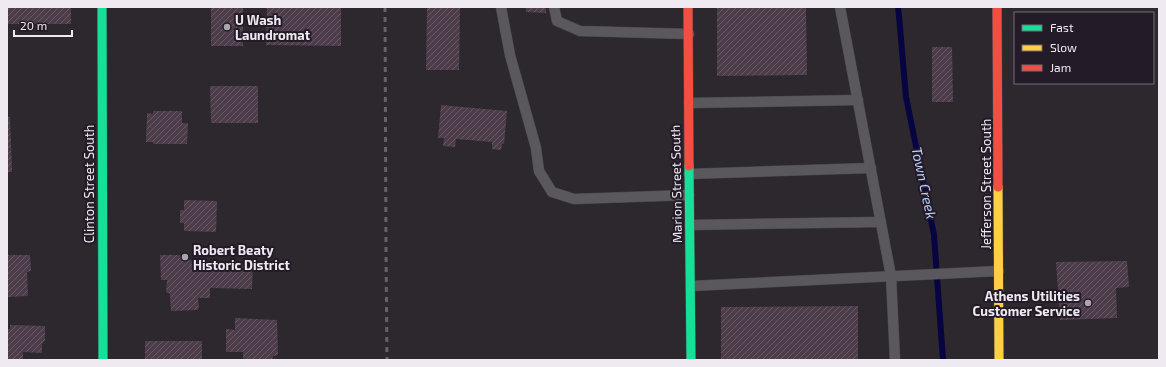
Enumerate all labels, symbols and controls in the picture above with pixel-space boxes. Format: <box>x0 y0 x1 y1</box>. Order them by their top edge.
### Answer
scale bar <box>14 12 72 38</box>
place label: U Wash Laundromat <box>235 12 311 43</box>
legend <box>1014 12 1154 84</box>
text: 20 m <box>20 18 47 32</box>
text: Fast <box>1050 20 1074 34</box>
marker: U Wash Laundromat <box>222 22 232 32</box>
text: Slow <box>1050 40 1077 54</box>
text: Jam <box>1050 60 1071 74</box>
street label: Jefferson Street South <box>978 119 994 249</box>
street label: Clinton Street South <box>81 125 97 243</box>
street label: Marion Street South <box>667 125 685 243</box>
water label: Town Creek <box>909 145 940 220</box>
place label: Robert Beaty Historic District <box>193 242 290 273</box>
marker: Robert Beaty Historic District <box>180 252 190 262</box>
place label: Athens Utilities Customer Service <box>973 288 1080 319</box>
marker: Athens Utilities Customer Service <box>1083 298 1093 308</box>

